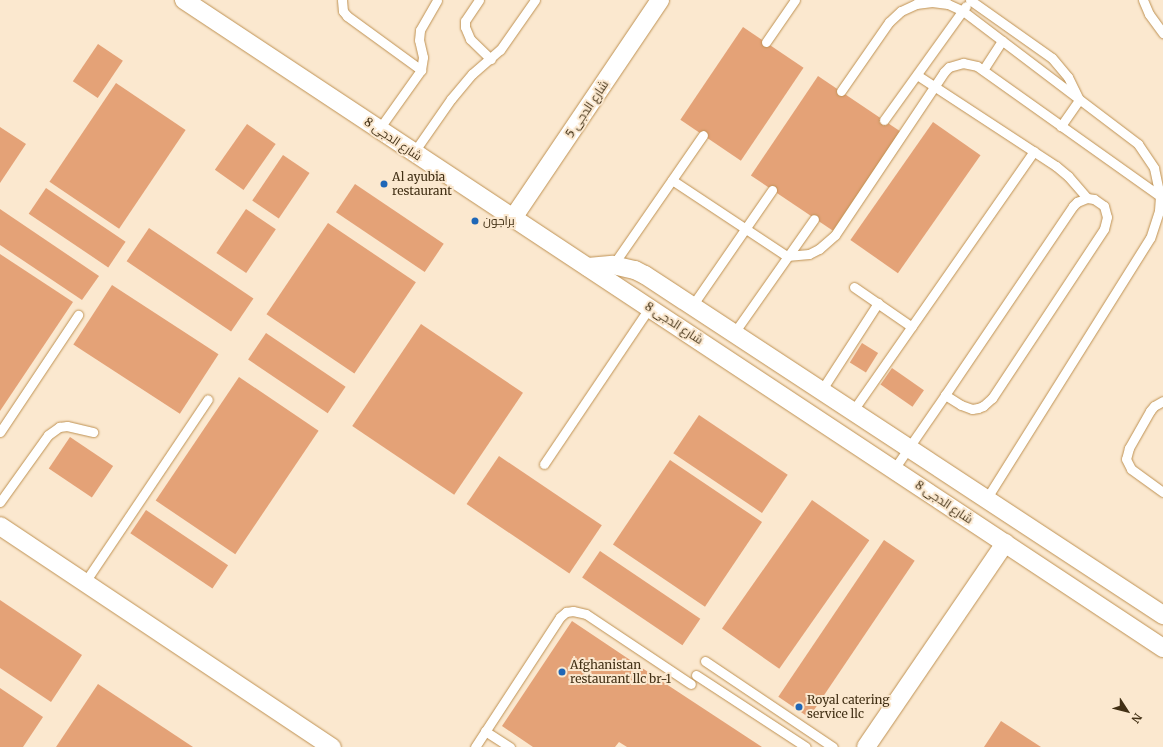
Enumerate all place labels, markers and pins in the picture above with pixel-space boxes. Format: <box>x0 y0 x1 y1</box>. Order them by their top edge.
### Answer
place label: Al ayubia restaurant <box>392 170 452 198</box>
marker: Al ayubia restaurant <box>379 179 389 189</box>
place label: براجون <box>483 214 515 228</box>
marker: براجون <box>470 216 480 226</box>
place label: Afghanistan restaurant llc br-1 <box>570 658 671 686</box>
marker: Afghanistan restaurant llc br-1 <box>557 667 567 677</box>
place label: Royal catering service llc <box>807 693 890 721</box>
marker: Royal catering service llc <box>794 702 804 712</box>

